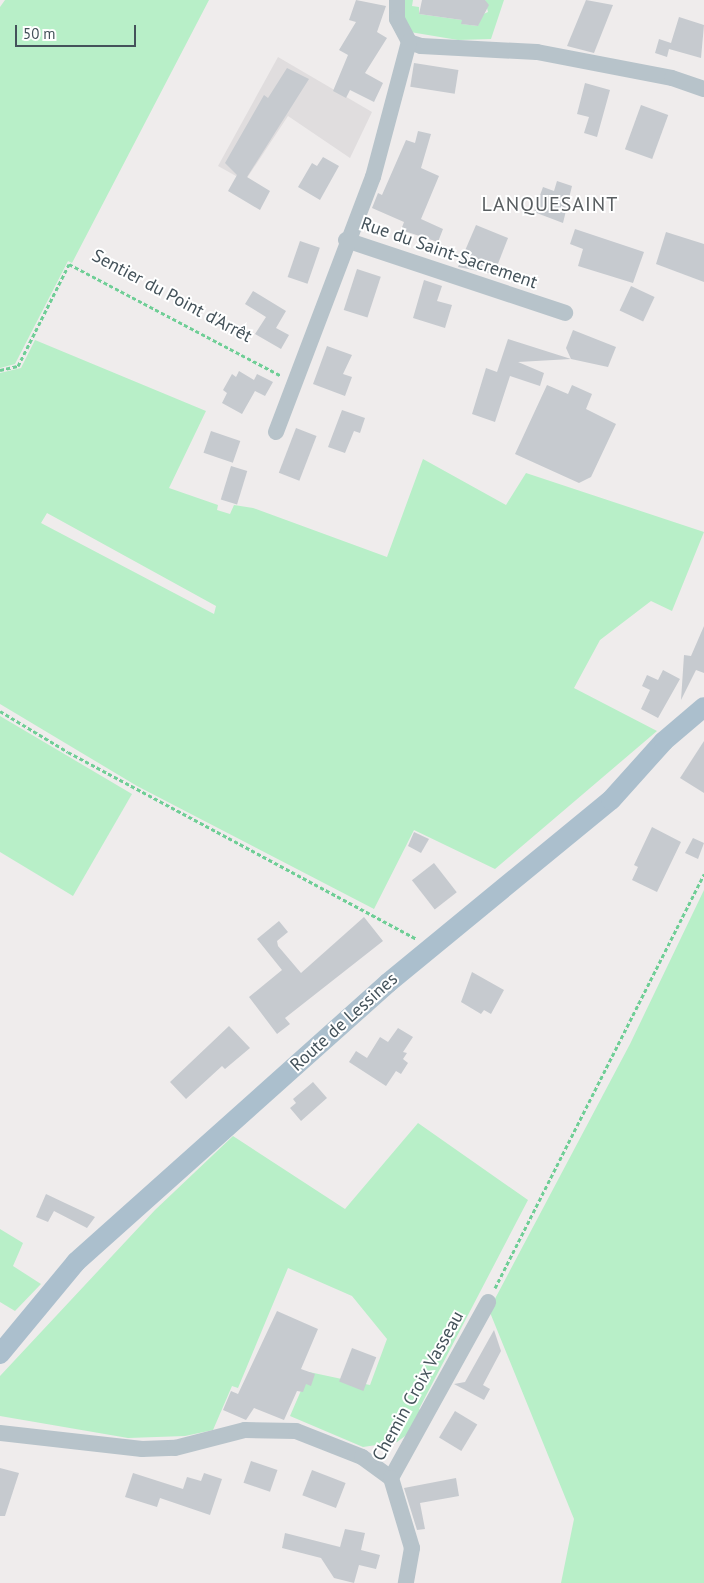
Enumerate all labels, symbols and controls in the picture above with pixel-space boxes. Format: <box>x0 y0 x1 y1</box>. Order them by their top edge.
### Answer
scale bar <box>18 15 139 47</box>
text: 50 m <box>23 24 56 43</box>
district label: LANQUESAINT <box>480 192 620 216</box>
street label: Rue du Saint-Sacrement <box>358 213 540 293</box>
street label: Sentier du Point d'Arrêt <box>88 245 256 347</box>
street label: Route de Lessines <box>286 968 402 1076</box>
street label: Chemin Croix Vasseau <box>368 1307 468 1465</box>

